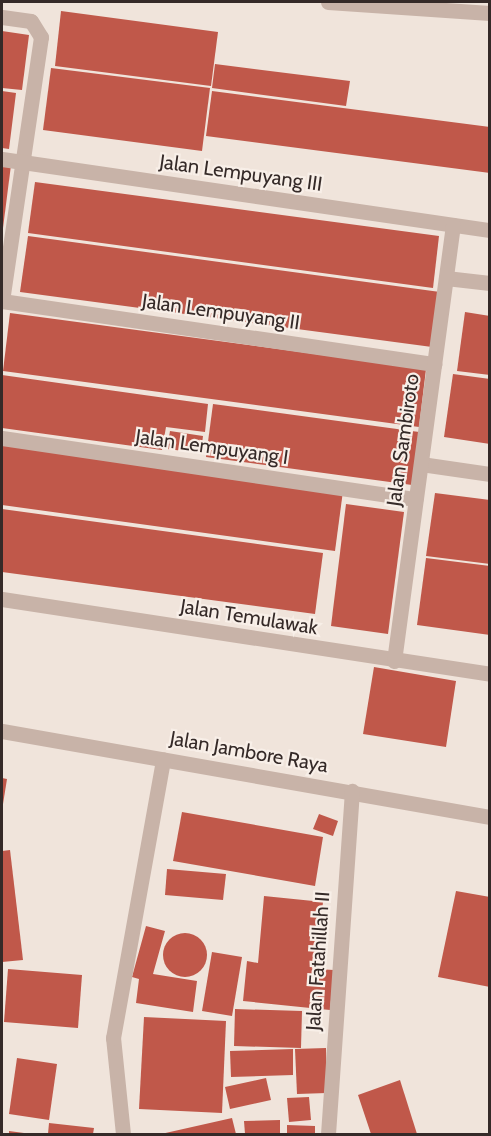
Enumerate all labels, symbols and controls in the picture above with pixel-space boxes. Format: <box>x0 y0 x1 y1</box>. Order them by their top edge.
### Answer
street label: Jalan Lempuyang III <box>158 150 324 196</box>
street label: Jalan Lempuyang II <box>141 289 301 335</box>
street label: Jalan Sambiroto <box>382 372 424 508</box>
street label: Jalan Lempuyang I <box>134 424 290 470</box>
street label: Jalan Temulawak <box>179 594 319 640</box>
street label: Jalan Jambore Raya <box>168 726 330 778</box>
street label: Jalan Fatahillah II <box>301 891 335 1031</box>

